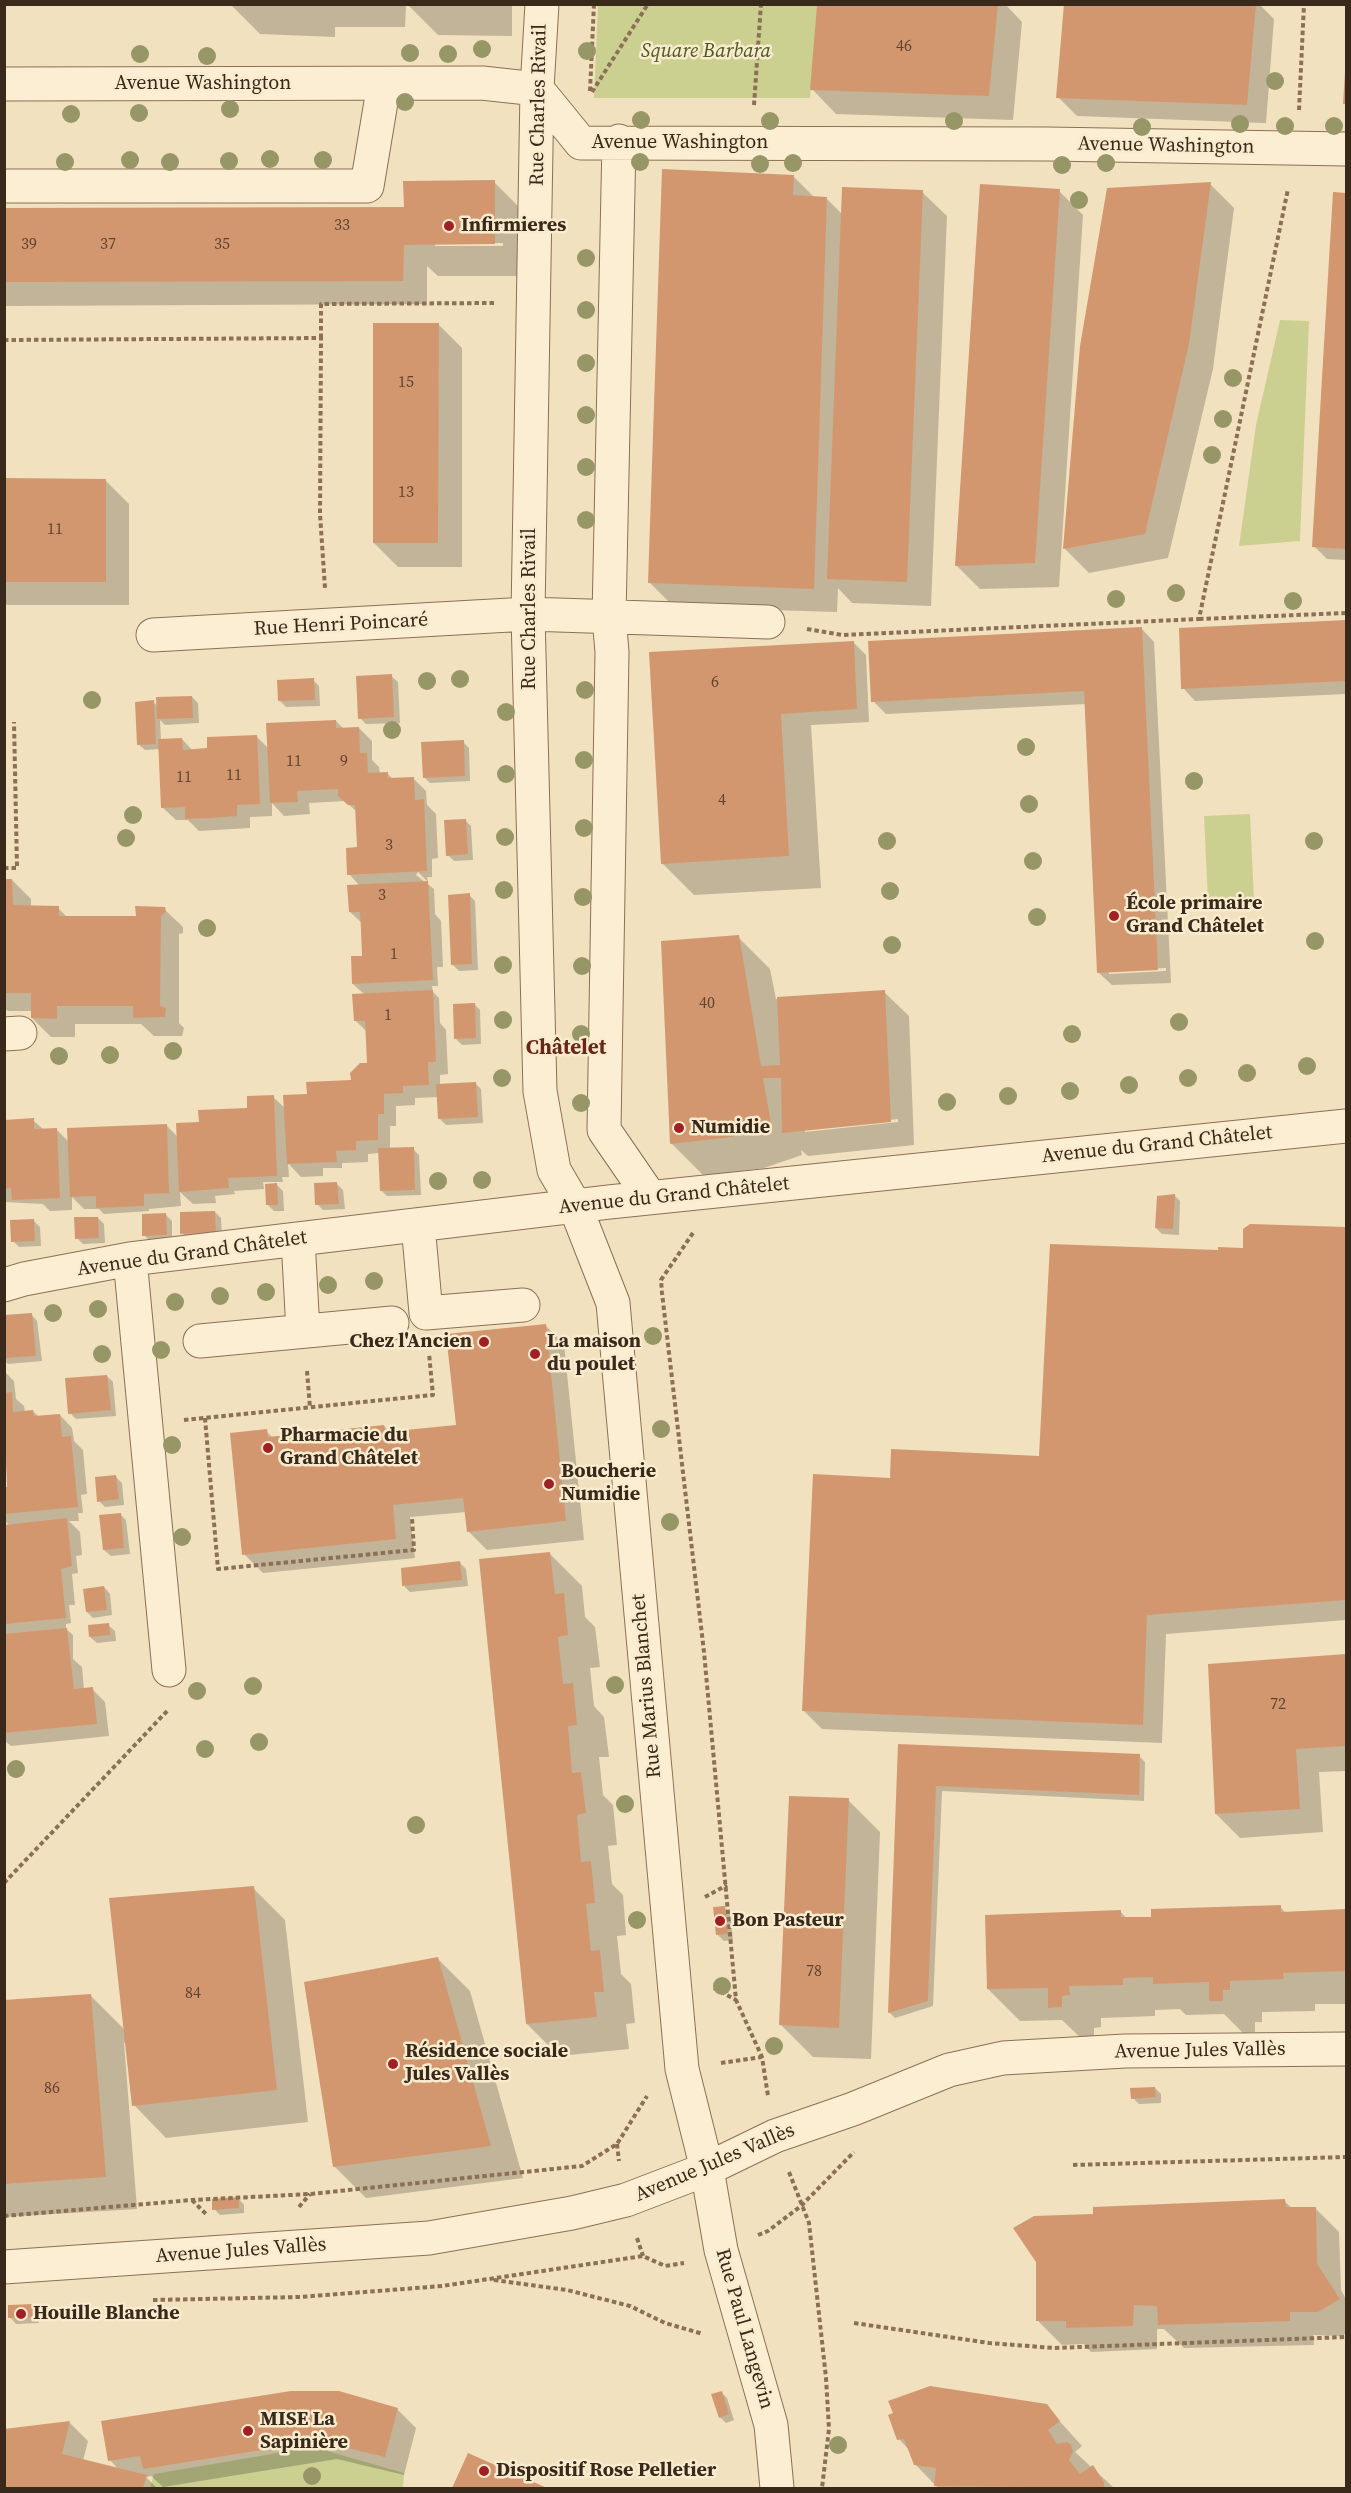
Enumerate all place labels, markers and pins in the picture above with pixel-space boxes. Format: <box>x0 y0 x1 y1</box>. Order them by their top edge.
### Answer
place label: Infirmieres <box>461 214 566 238</box>
marker: Infirmieres <box>442 219 456 233</box>
place label: École primaire Grand Châtelet <box>1126 892 1264 939</box>
marker: École primaire Grand Châtelet <box>1107 909 1121 923</box>
place label: Numidie <box>691 1116 770 1140</box>
marker: Numidie <box>672 1121 686 1135</box>
place label: Chez l'Ancien <box>350 1330 472 1354</box>
place label: La maison du poulet <box>547 1330 641 1377</box>
marker: Chez l'Ancien <box>477 1335 491 1349</box>
marker: La maison du poulet <box>528 1347 542 1361</box>
place label: Pharmacie du Grand Châtelet <box>280 1424 418 1471</box>
marker: Pharmacie du Grand Châtelet <box>261 1441 275 1455</box>
place label: Boucherie Numidie <box>561 1460 656 1507</box>
marker: Boucherie Numidie <box>542 1477 556 1491</box>
place label: Bon Pasteur <box>732 1909 844 1933</box>
marker: Bon Pasteur <box>713 1914 727 1928</box>
place label: Résidence sociale Jules Vallès <box>405 2040 568 2087</box>
marker: Résidence sociale Jules Vallès <box>386 2057 400 2071</box>
place label: Houille Blanche <box>33 2302 180 2326</box>
marker: Houille Blanche <box>14 2307 28 2321</box>
place label: MISE La Sapinière <box>260 2408 348 2455</box>
marker: MISE La Sapinière <box>241 2424 255 2438</box>
place label: Dispositif Rose Pelletier <box>496 2459 716 2483</box>
marker: Dispositif Rose Pelletier <box>477 2464 491 2478</box>

